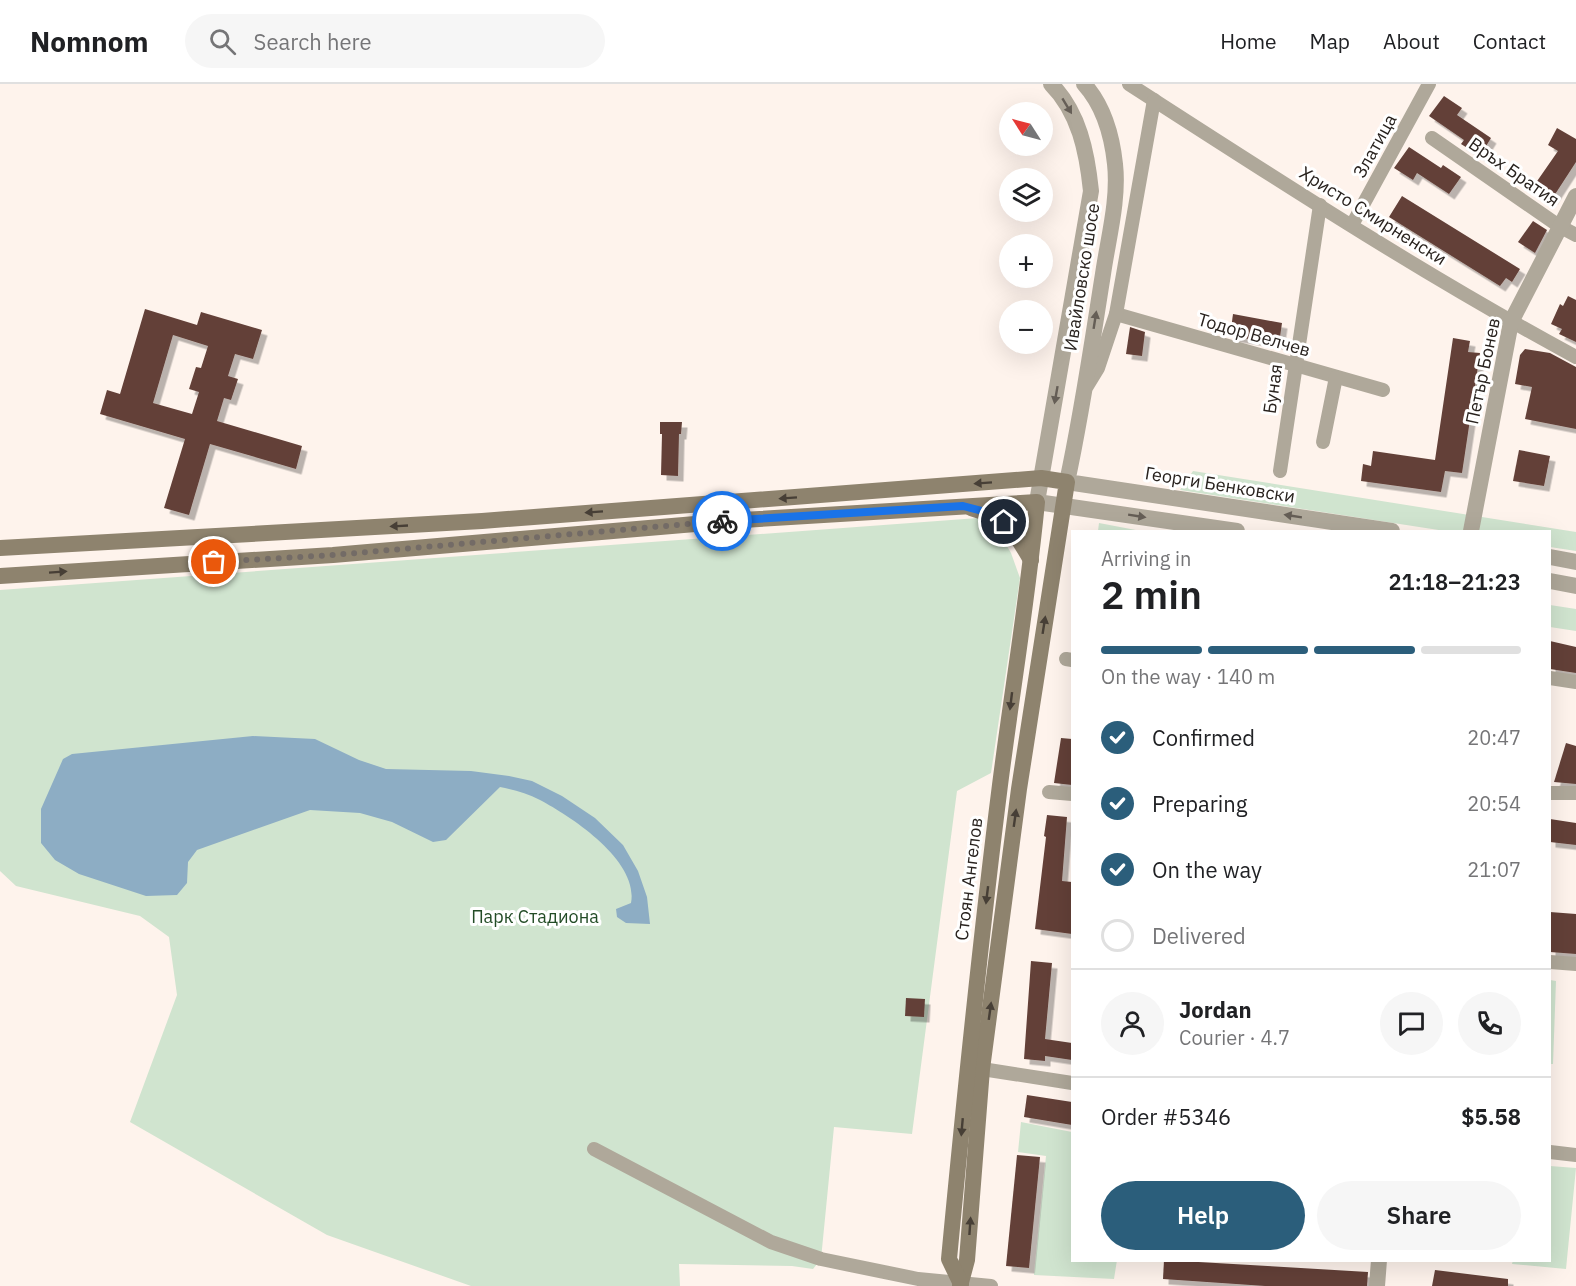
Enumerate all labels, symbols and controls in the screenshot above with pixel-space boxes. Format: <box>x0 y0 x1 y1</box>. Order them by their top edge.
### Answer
search box <box>185 14 605 68</box>
text: Nomnom <box>30 23 149 60</box>
icon: search <box>206 25 239 58</box>
text: Search here <box>254 27 372 56</box>
text: Home <box>1220 27 1277 55</box>
text: Map <box>1310 27 1350 55</box>
text: About <box>1383 27 1440 55</box>
text: Contact <box>1473 27 1546 55</box>
one-way arrow <box>1061 98 1072 114</box>
north arrow <box>999 102 1053 156</box>
map controls <box>999 102 1053 354</box>
street label: Златица <box>1348 109 1402 182</box>
street label: Връх Братия <box>1464 132 1564 211</box>
street label: Христо Смирненски <box>1295 161 1451 270</box>
button: layers <box>999 168 1053 222</box>
street label: Ивайловско шосе <box>1058 201 1105 353</box>
button: + <box>999 234 1053 288</box>
button: − <box>999 300 1053 354</box>
street label: Тодор Велчев <box>1195 307 1313 362</box>
one-way arrow <box>1091 310 1100 329</box>
street label: Петър Бонев <box>1460 316 1505 426</box>
street label: Буная <box>1258 363 1287 415</box>
one-way arrow <box>1051 385 1060 404</box>
street label: Георги Бенковски <box>1143 461 1297 508</box>
one-way arrow <box>973 478 992 487</box>
courier <box>692 491 752 551</box>
one-way arrow <box>779 493 798 502</box>
pin <box>978 496 1029 547</box>
icon: bike <box>706 505 739 538</box>
icon: home <box>987 505 1020 538</box>
one-way arrow <box>584 508 603 517</box>
one-way arrow <box>1127 512 1146 521</box>
one-way arrow <box>1283 512 1302 521</box>
one-way arrow <box>390 521 409 530</box>
pin <box>188 536 239 587</box>
icon: bag <box>197 545 230 578</box>
text: Arriving in <box>1101 545 1191 572</box>
text: 21:18–21:23 <box>1388 567 1521 596</box>
one-way arrow <box>49 568 68 577</box>
text: 2 min <box>1101 569 1202 620</box>
one-way arrow <box>1040 615 1049 634</box>
text: On the way · 140 m <box>1101 663 1275 690</box>
one-way arrow <box>1006 692 1016 711</box>
icon: check <box>1101 721 1134 754</box>
text: Confirmed <box>1152 723 1255 752</box>
text: 20:47 <box>1467 724 1521 751</box>
icon: check <box>1101 787 1134 820</box>
text: Preparing <box>1152 789 1247 818</box>
text: 20:54 <box>1467 790 1521 817</box>
one-way arrow <box>1011 808 1020 827</box>
street label: Стоян Ангелов <box>950 816 987 942</box>
icon: check <box>1101 853 1134 886</box>
text: On the way <box>1152 855 1262 884</box>
text: 21:07 <box>1467 856 1521 883</box>
one-way arrow <box>982 885 992 904</box>
park label: Парк Стадиона <box>471 905 599 928</box>
text: Delivered <box>1152 921 1246 950</box>
button: person <box>1101 992 1164 1055</box>
button: chat <box>1380 992 1443 1055</box>
button: phone <box>1458 992 1521 1055</box>
text: Jordan <box>1179 995 1252 1024</box>
one-way arrow <box>985 1001 994 1020</box>
text: Courier · 4.7 <box>1179 1024 1290 1051</box>
text: Order #5346 <box>1101 1102 1231 1131</box>
text: $5.58 <box>1461 1102 1521 1131</box>
one-way arrow <box>957 1117 967 1136</box>
button: Help <box>1101 1181 1305 1250</box>
button: Share <box>1317 1181 1521 1250</box>
one-way arrow <box>965 1217 975 1236</box>

